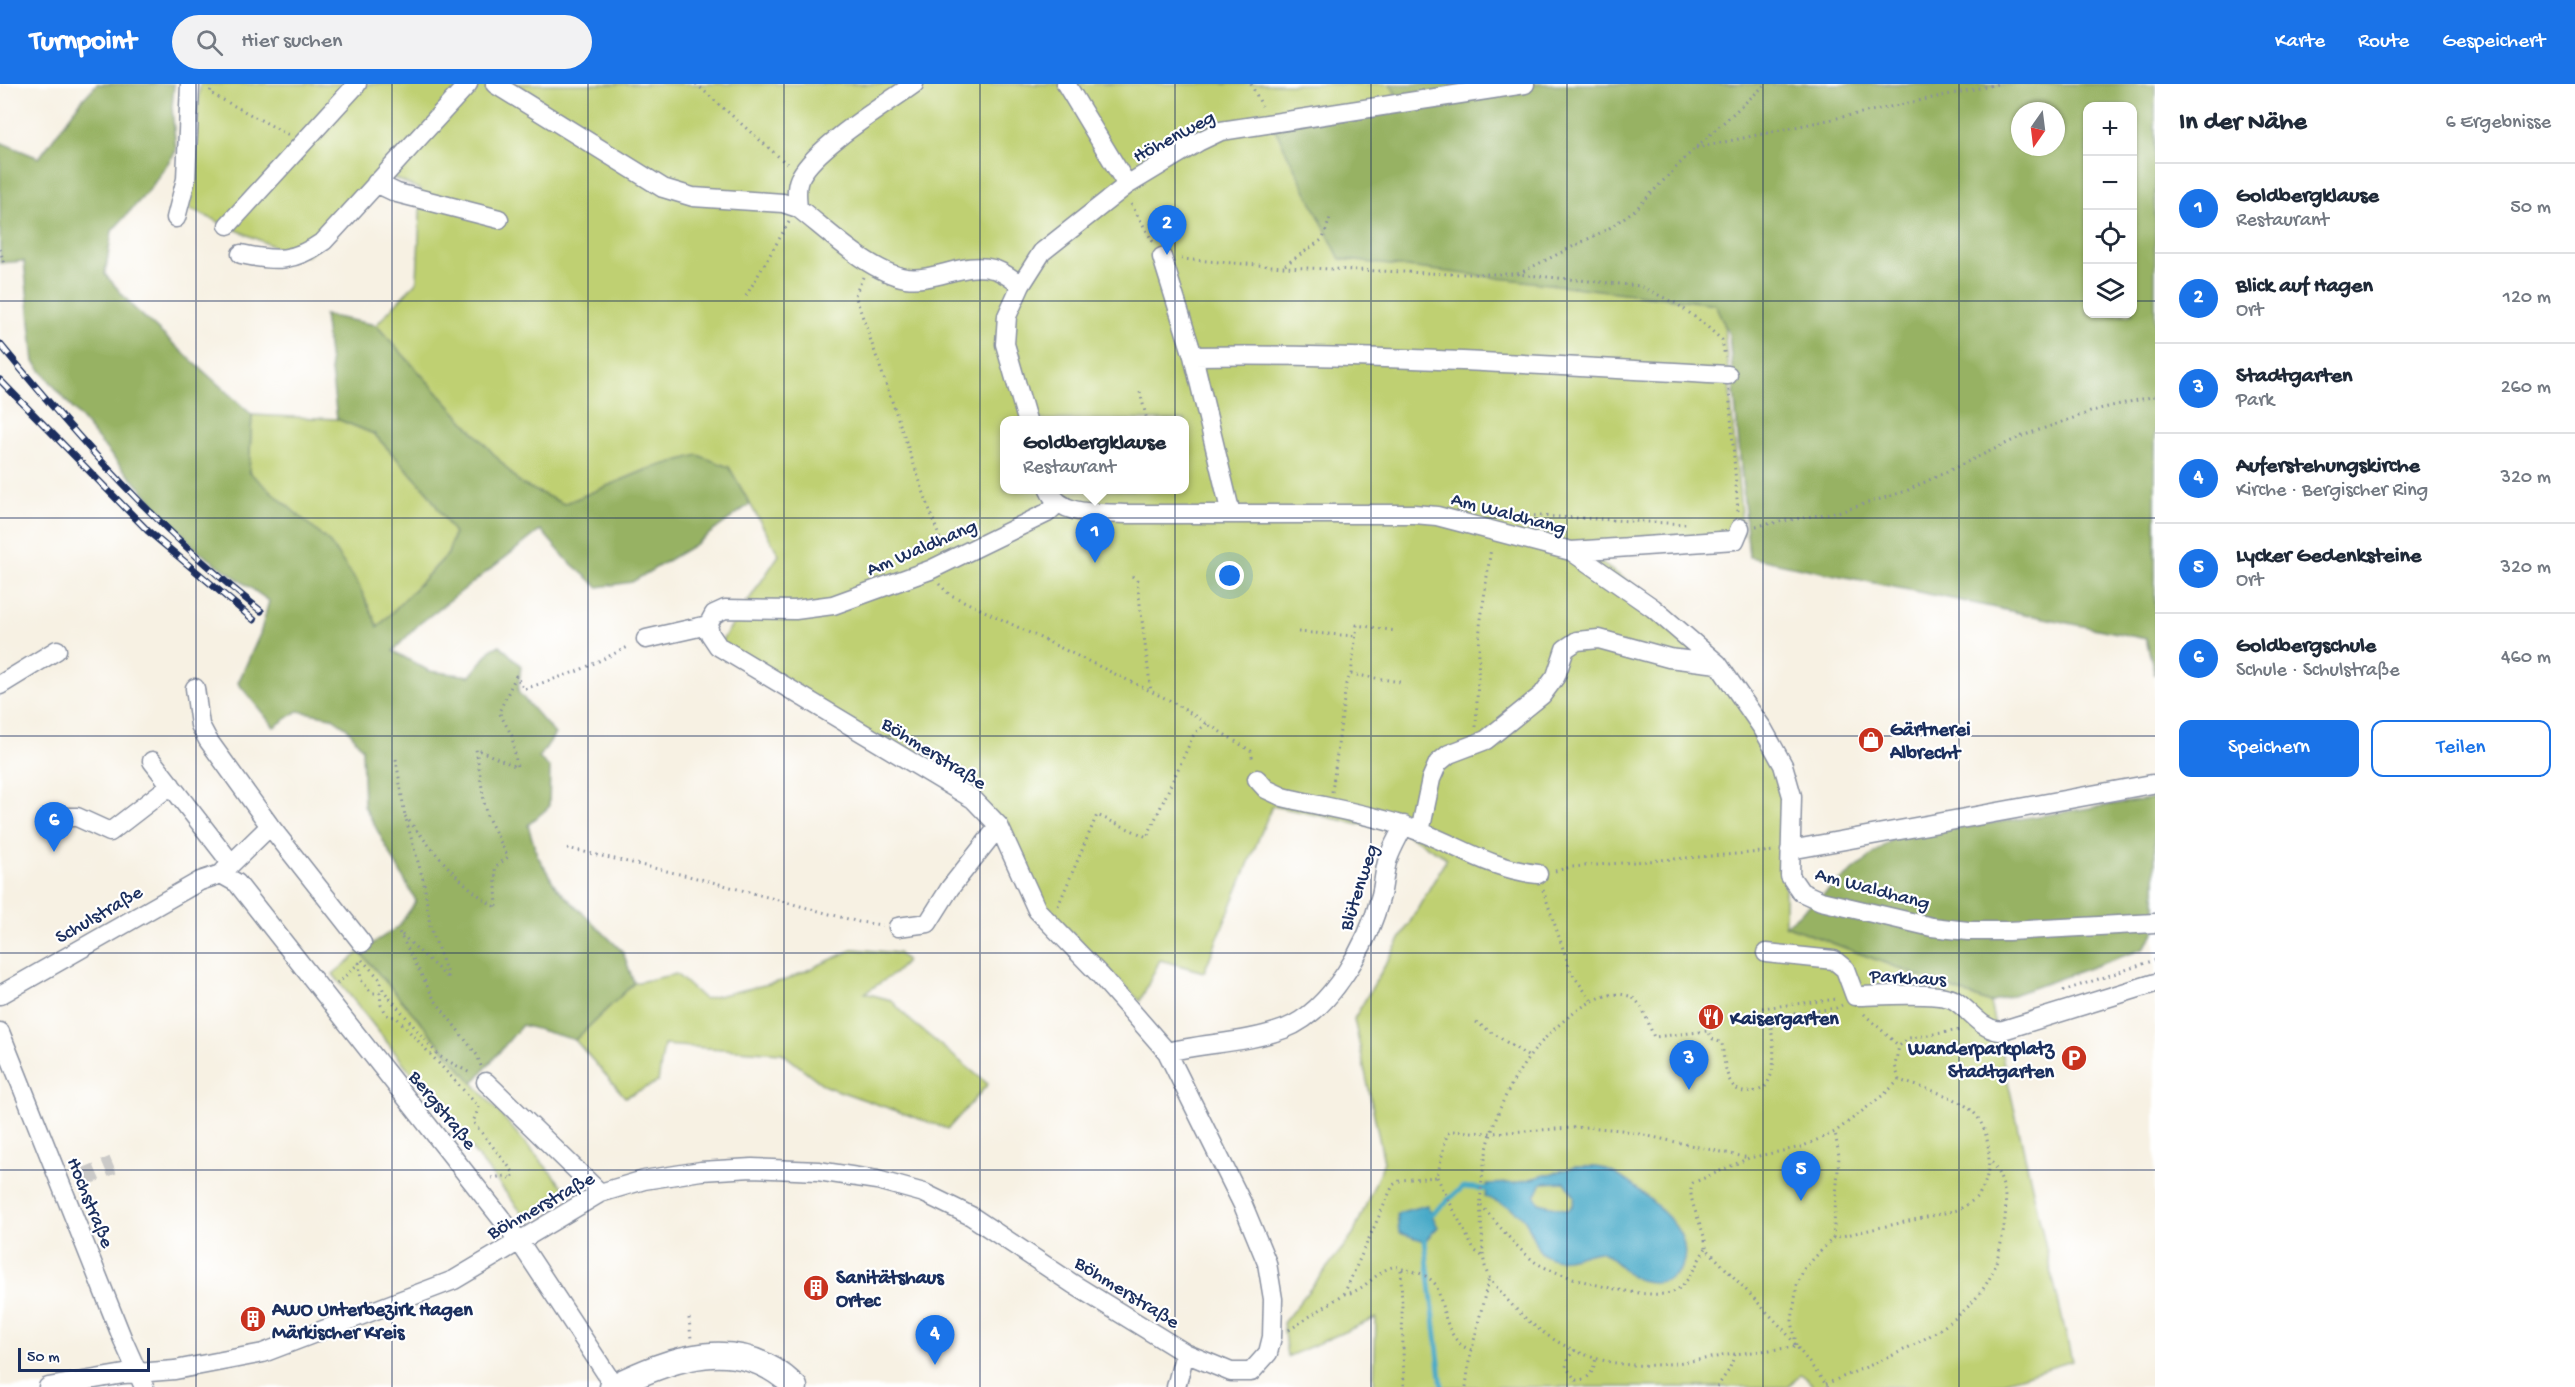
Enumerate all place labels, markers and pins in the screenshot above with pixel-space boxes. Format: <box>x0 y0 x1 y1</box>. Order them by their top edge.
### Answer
pin: 2 <box>1148 206 1186 255</box>
pin: 1 <box>1076 514 1114 563</box>
place label: Gärtnerei Albrecht <box>1889 720 1971 766</box>
shop icon: Gärtnerei Albrecht <box>1856 725 1886 755</box>
pin: 6 <box>34 802 74 852</box>
restaurant icon: Kaisergarten <box>1696 1002 1726 1032</box>
place label: Kaisergarten <box>1729 1009 1839 1032</box>
place label: Wanderparkplatz Stadtgarten <box>1907 1039 2055 1085</box>
pin: 3 <box>1670 1040 1708 1090</box>
parking icon: Wanderparkplatz Stadtgarten <box>2059 1043 2089 1073</box>
pin: 5 <box>1782 1152 1820 1201</box>
place label: Sanitätshaus Ortec <box>836 1268 945 1314</box>
building icon: Sanitätshaus Ortec <box>801 1273 831 1303</box>
place label: AWO Unterbezirk Hagen Märkischer Kreis <box>271 1300 473 1346</box>
building icon: AWO Unterbezirk Hagen Märkischer Kreis <box>238 1304 268 1334</box>
pin: 4 <box>916 1316 954 1365</box>

